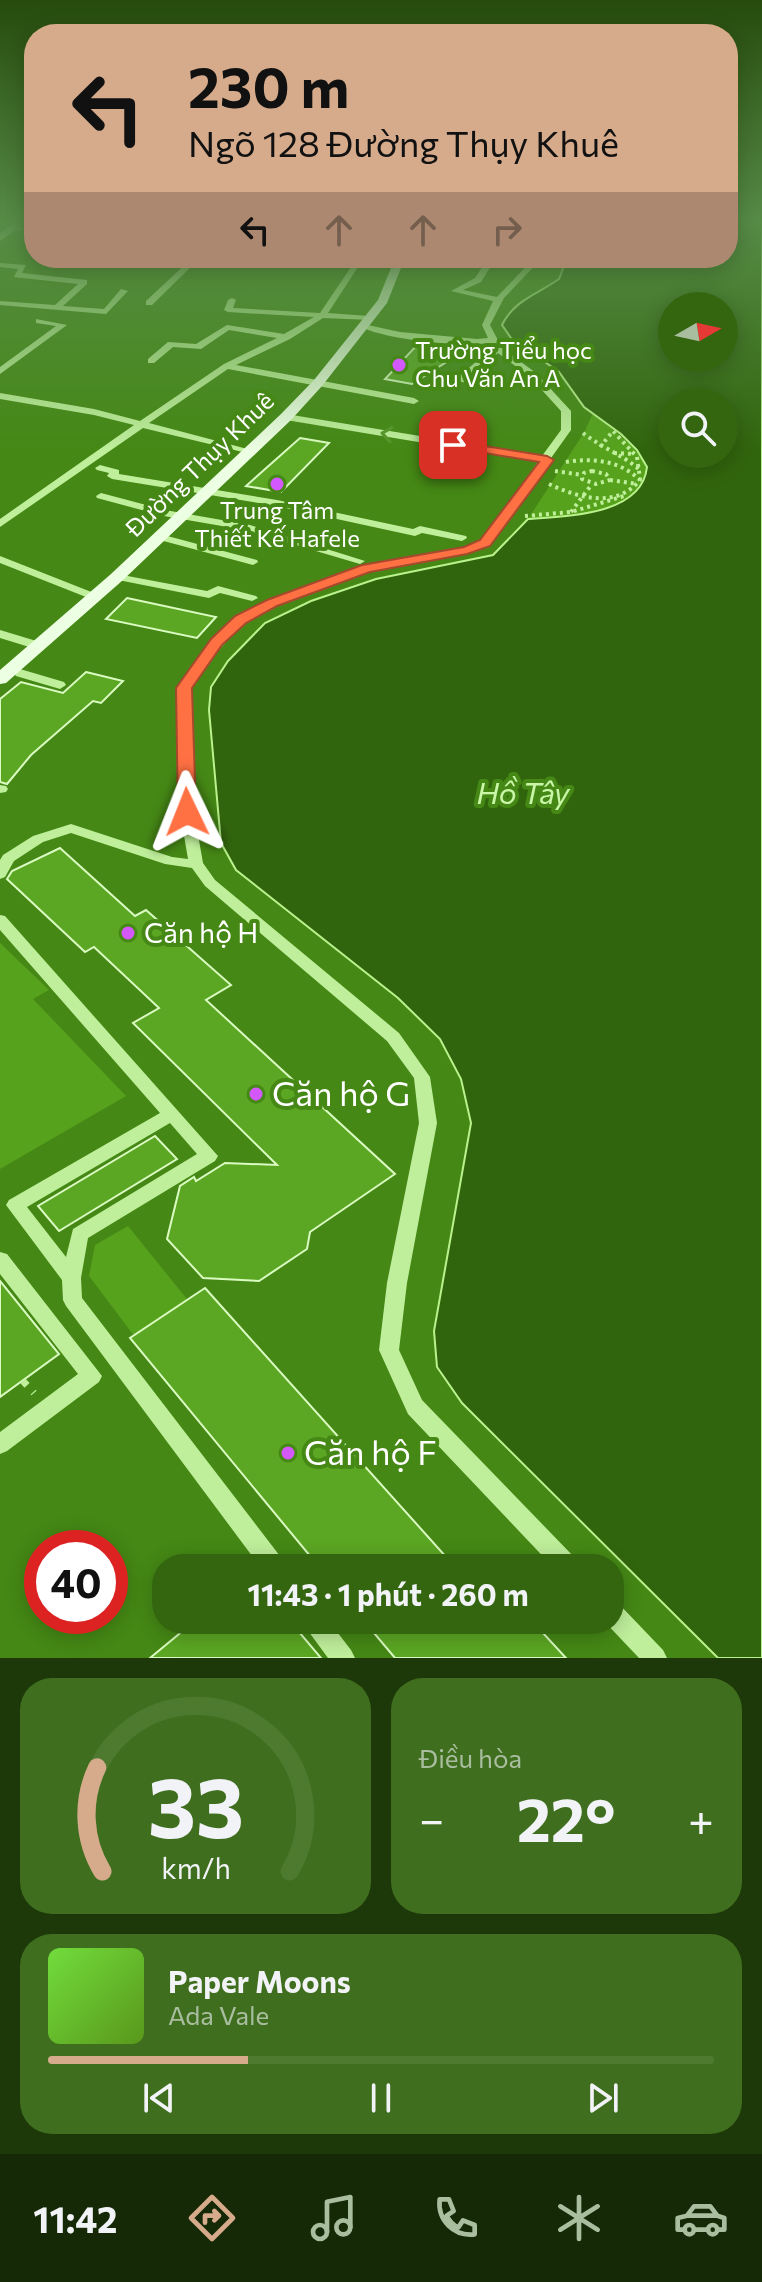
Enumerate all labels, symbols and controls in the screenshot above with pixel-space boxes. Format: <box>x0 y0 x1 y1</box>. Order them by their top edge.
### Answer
text: 230 m <box>188 51 349 120</box>
icon: left <box>56 56 160 160</box>
text: Ngõ 128 Đường Thụy Khuê <box>188 120 619 164</box>
icon: left <box>233 208 277 252</box>
icon: ahead <box>317 208 361 252</box>
icon: ahead <box>401 208 445 252</box>
icon: right <box>485 208 529 252</box>
north arrow <box>658 292 738 372</box>
map controls <box>658 292 738 468</box>
place label: Trường Tiểu học Chu Văn An A <box>415 335 592 392</box>
marker: Trường Tiểu học Chu Văn An A <box>390 356 408 374</box>
street label: Đường Thụy Khuê <box>118 386 279 543</box>
button: search <box>658 388 738 468</box>
pin <box>419 411 487 479</box>
icon: arrive <box>431 423 475 467</box>
one-way arrow <box>381 426 394 443</box>
marker: Trung Tâm Thiết Kế Hafele <box>268 475 286 493</box>
place label: Trung Tâm Thiết Kế Hafele <box>194 495 360 552</box>
position arrow <box>145 770 229 854</box>
water label: Hồ Tây <box>476 773 571 810</box>
place label: Căn hộ H <box>144 915 258 949</box>
marker: Căn hộ H <box>119 924 137 942</box>
place label: Căn hộ G <box>272 1071 410 1113</box>
marker: Căn hộ G <box>247 1085 265 1103</box>
place label: Căn hộ F <box>304 1430 437 1472</box>
marker: Căn hộ F <box>279 1444 297 1462</box>
speed limit sign: 40 <box>24 1530 128 1634</box>
text: 11:43 · 1 phút · 260 m <box>247 1575 529 1612</box>
text: Điều hòa <box>419 1742 522 1773</box>
text: 33 <box>147 1753 244 1855</box>
text: 22° <box>517 1781 615 1854</box>
text: − <box>419 1791 444 1845</box>
text: + <box>688 1791 714 1845</box>
text: km/h <box>161 1850 230 1885</box>
text: Paper Moons <box>168 1962 351 1999</box>
text: Ada Vale <box>168 1999 269 2030</box>
icon: previous <box>137 2076 181 2120</box>
icon: pause <box>359 2076 403 2120</box>
icon: next <box>581 2076 625 2120</box>
icon: directions <box>184 2190 240 2246</box>
icon: music <box>306 2190 362 2246</box>
icon: phone <box>428 2190 484 2246</box>
icon: climate <box>551 2190 607 2246</box>
icon: car <box>673 2190 729 2246</box>
text: 11:42 <box>33 2196 118 2240</box>

